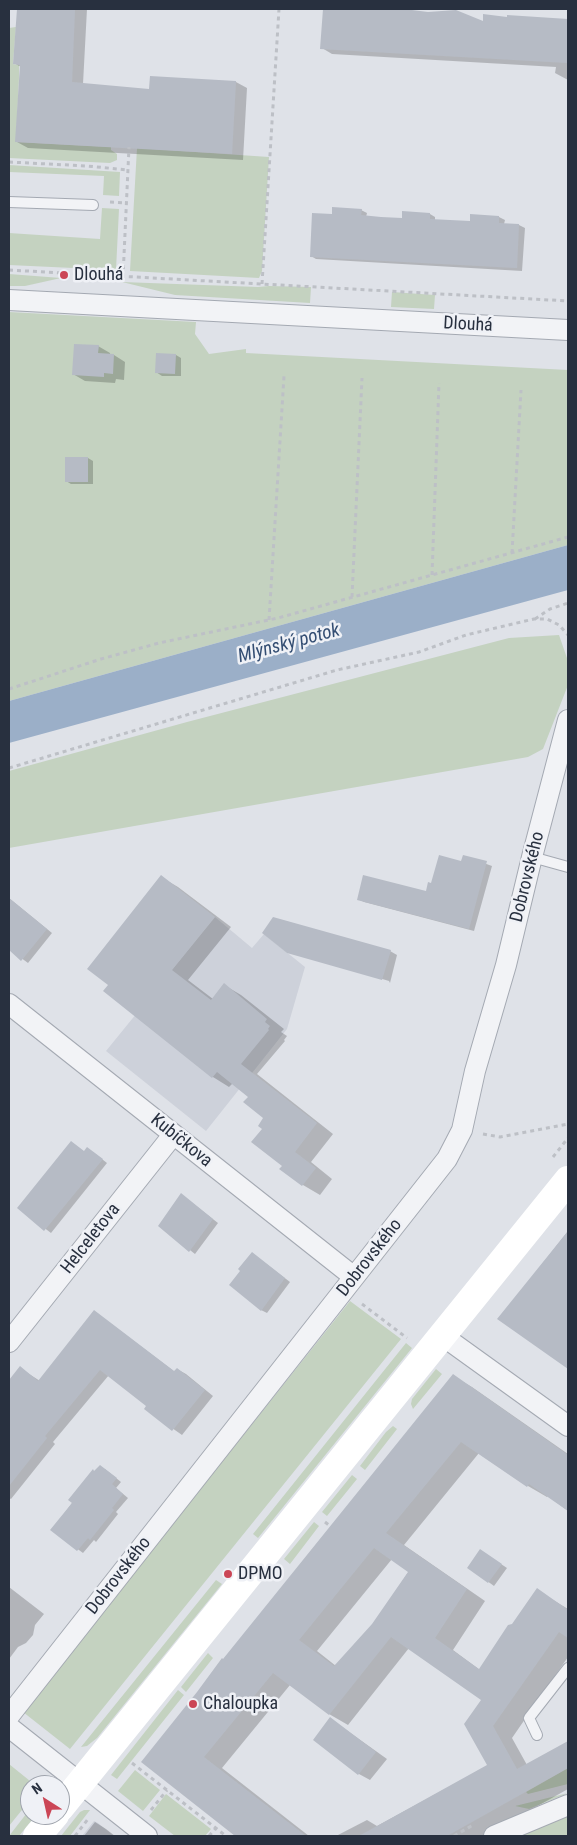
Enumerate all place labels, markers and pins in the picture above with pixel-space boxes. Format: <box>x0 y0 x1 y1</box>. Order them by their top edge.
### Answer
place label: Dlouhá <box>74 264 123 286</box>
marker: Dlouhá <box>58 269 70 281</box>
place label: DPMO <box>238 1563 283 1585</box>
marker: DPMO <box>222 1568 234 1580</box>
place label: Chaloupka <box>203 1693 278 1715</box>
marker: Chaloupka <box>187 1698 199 1710</box>

